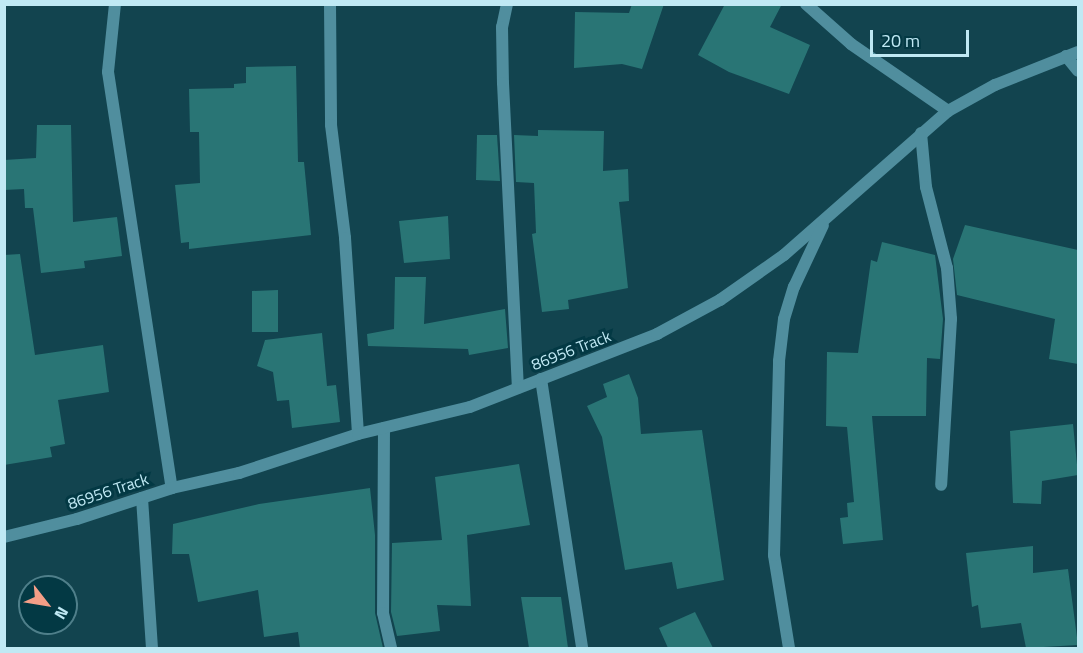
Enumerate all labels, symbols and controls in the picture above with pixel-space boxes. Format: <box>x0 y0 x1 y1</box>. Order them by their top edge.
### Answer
scale bar <box>873 18 972 56</box>
text: 20 m <box>881 27 920 54</box>
street label: 86956 Track <box>529 326 613 374</box>
street label: 86956 Track <box>65 469 151 513</box>
north arrow <box>18 575 78 635</box>
text: N <box>49 602 75 624</box>

